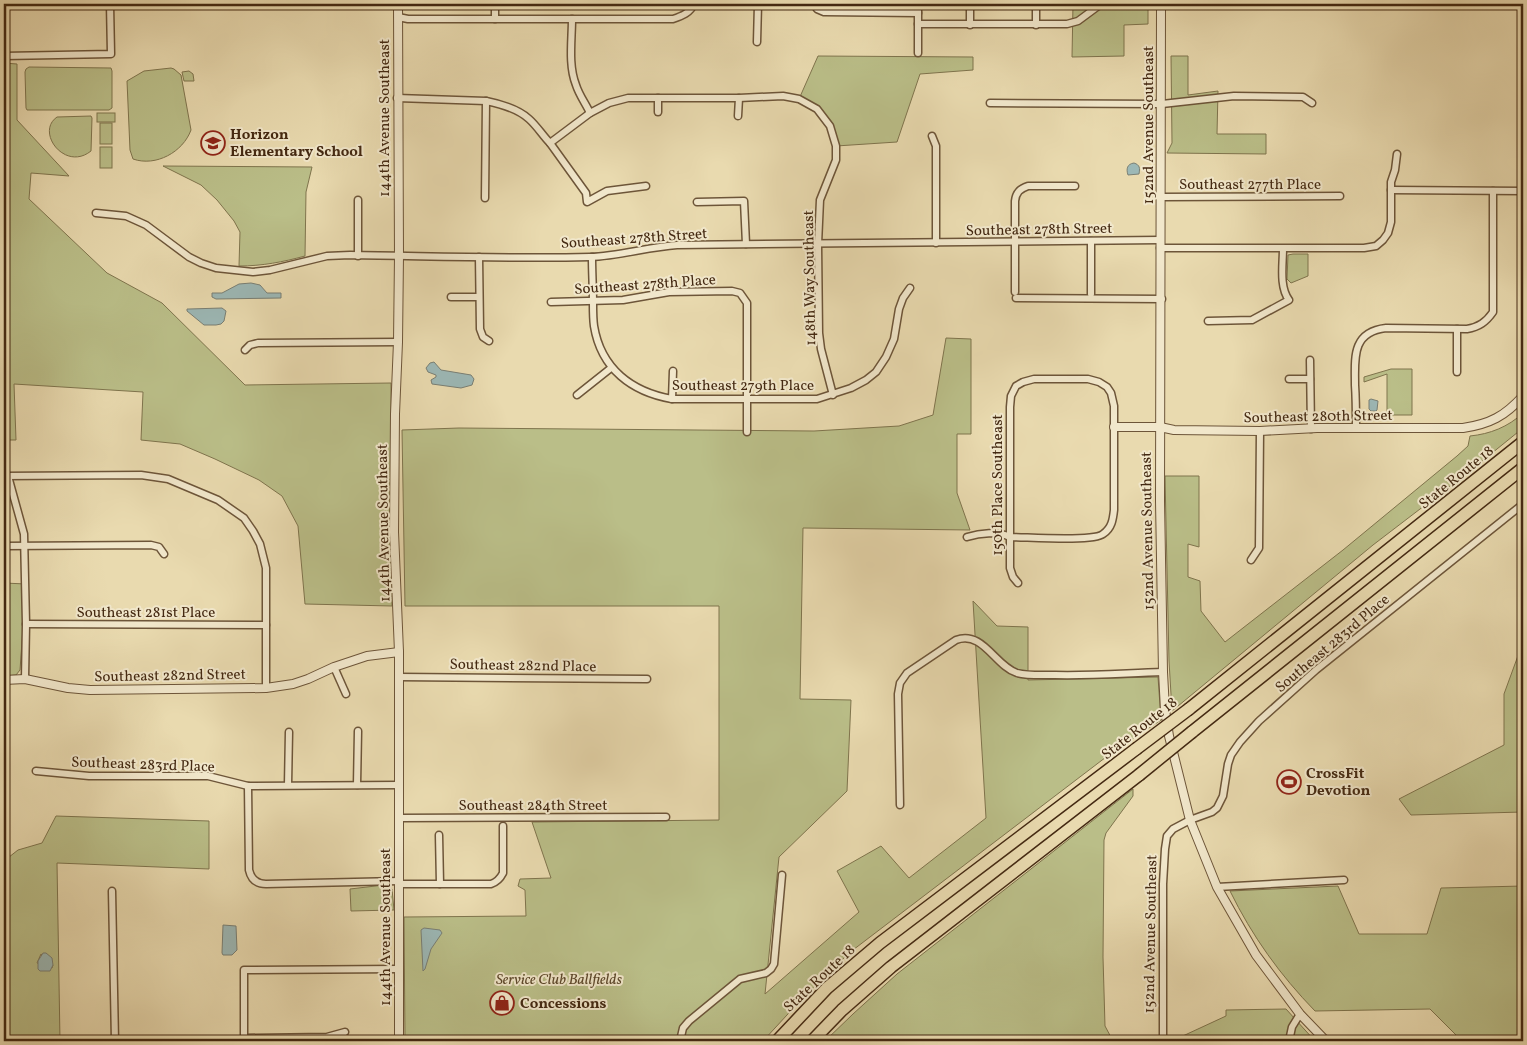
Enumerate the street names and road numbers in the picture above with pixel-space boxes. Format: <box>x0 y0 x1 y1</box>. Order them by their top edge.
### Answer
street label: 144th Avenue Southeast <box>375 39 396 197</box>
street label: 152nd Avenue Southeast <box>1139 46 1160 204</box>
street label: Southeast 277th Place <box>1179 175 1321 196</box>
street label: 148th Way Southeast <box>799 210 822 346</box>
street label: Southeast 278th Street <box>965 219 1113 242</box>
street label: Southeast 278th Street <box>560 224 708 255</box>
street label: Southeast 278th Place <box>574 270 717 301</box>
street label: Southeast 279th Place <box>672 376 814 397</box>
street label: Southeast 280th Street <box>1243 406 1393 429</box>
street label: 150th Place Southeast <box>988 414 1009 556</box>
street label: State Route 18 <box>1415 441 1499 515</box>
street label: 144th Avenue Southeast <box>373 444 396 602</box>
street label: 152nd Avenue Southeast <box>1137 451 1160 611</box>
street label: Southeast 283rd Place <box>1271 590 1395 698</box>
street label: Southeast 281st Place <box>77 603 215 624</box>
street label: Southeast 282nd Place <box>449 655 597 678</box>
street label: Southeast 282nd Street <box>94 665 246 688</box>
street label: State Route 18 <box>1098 693 1182 765</box>
street label: Southeast 283rd Place <box>71 752 215 779</box>
street label: Southeast 284th Street <box>459 796 607 817</box>
street label: 144th Avenue Southeast <box>376 848 397 1006</box>
street label: 152nd Avenue Southeast <box>1140 854 1163 1014</box>
street label: State Route 18 <box>780 940 860 1018</box>

